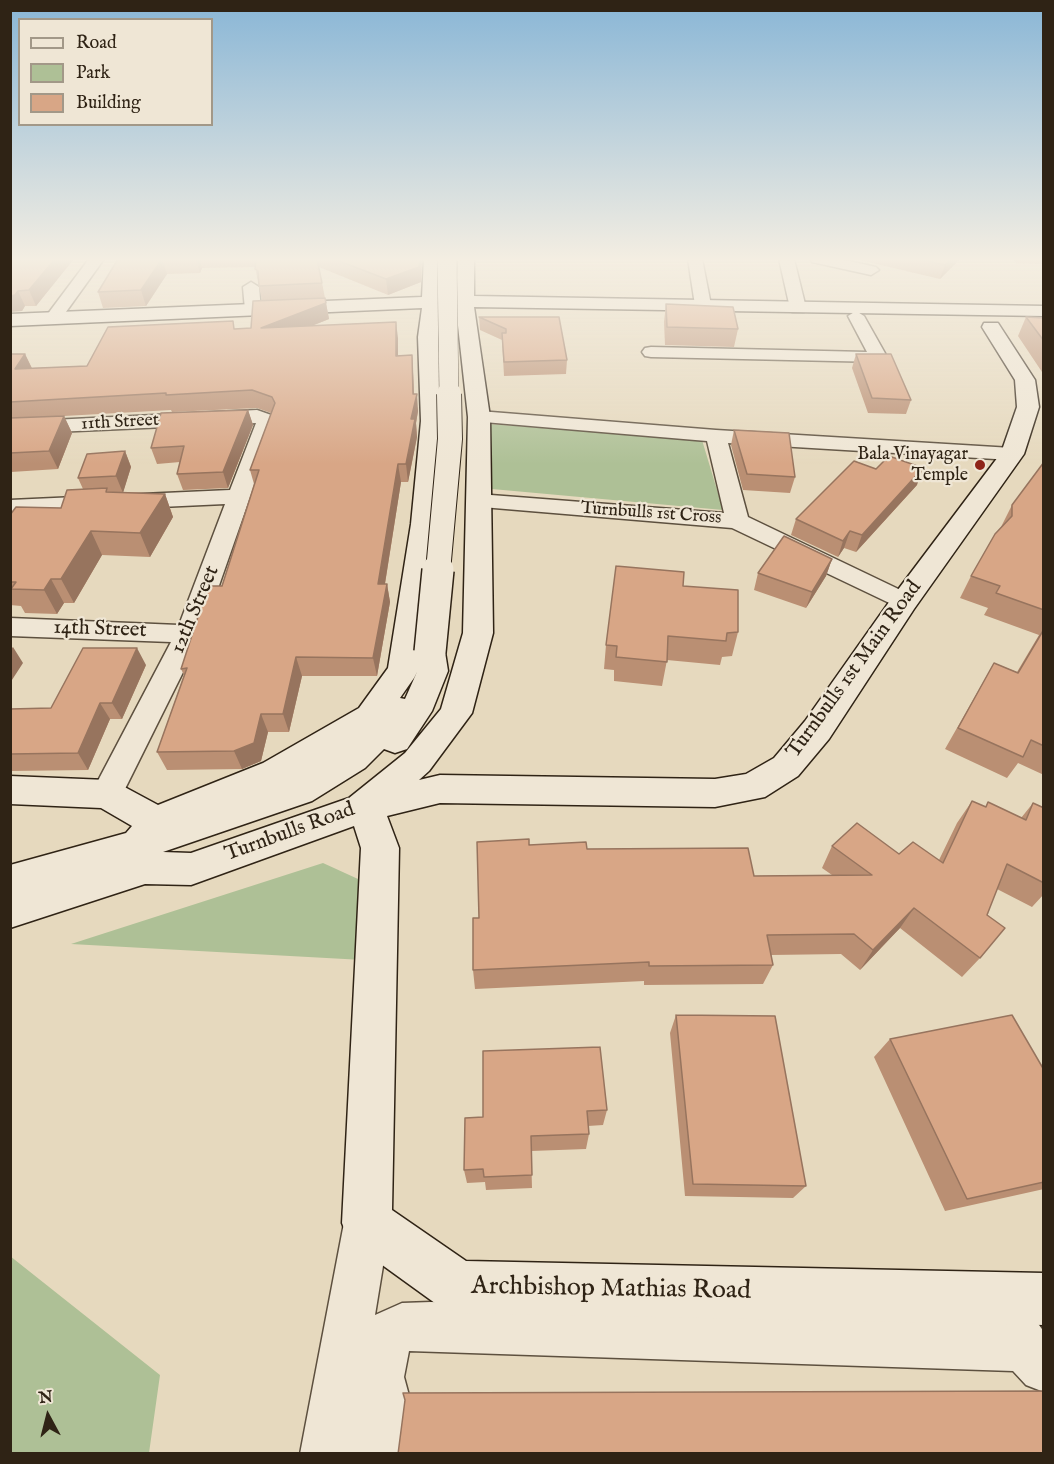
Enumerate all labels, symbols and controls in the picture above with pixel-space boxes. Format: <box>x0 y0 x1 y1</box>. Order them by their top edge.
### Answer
legend <box>18 18 213 126</box>
text: Road <box>76 32 117 55</box>
text: Park <box>76 62 110 85</box>
text: Building <box>76 92 141 115</box>
street label: 11th Street <box>81 410 159 436</box>
place label: Bala Vinayagar Temple <box>857 444 968 486</box>
marker: Bala Vinayagar Temple <box>973 458 987 472</box>
street label: Turnbulls 1st Cross <box>580 498 722 530</box>
street label: 12th Street <box>166 562 226 658</box>
street label: Turnbulls 1st Main Road <box>782 576 928 764</box>
street label: 14th Street <box>53 616 147 644</box>
street label: Turnbulls Road <box>222 798 358 868</box>
street label: Archbishop Mathias Road <box>471 1272 751 1308</box>
north arrow <box>18 1386 78 1446</box>
text: N <box>38 1387 54 1409</box>

